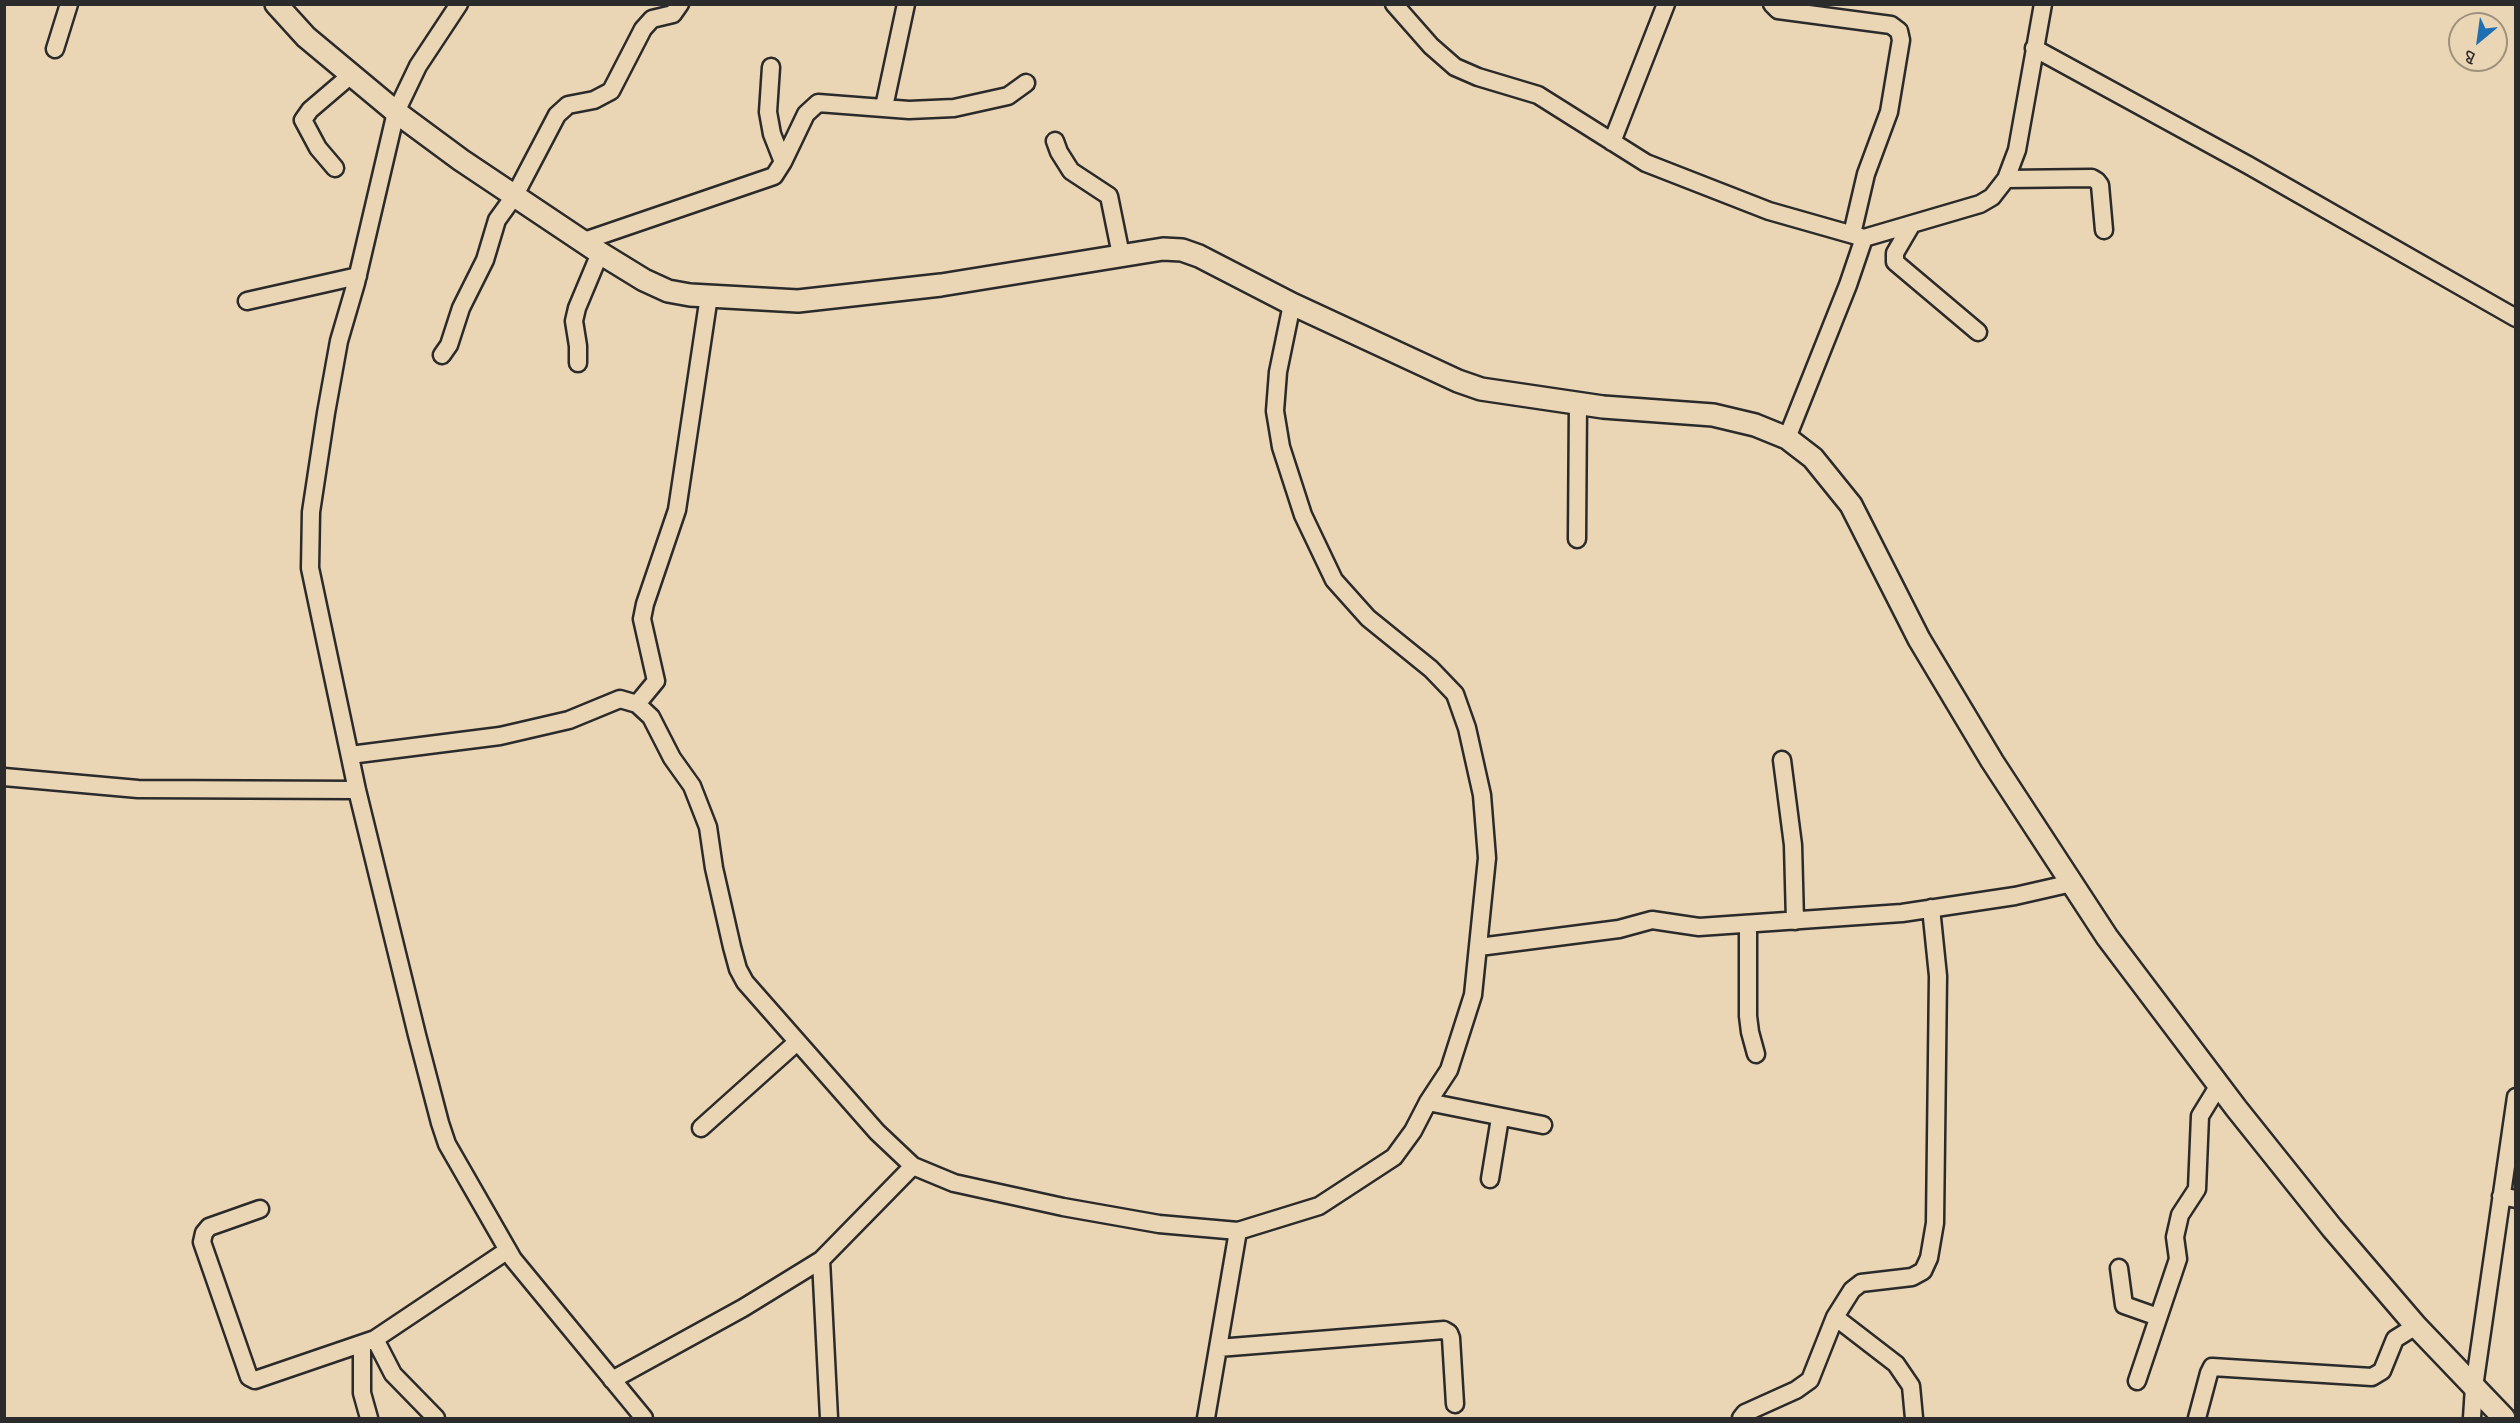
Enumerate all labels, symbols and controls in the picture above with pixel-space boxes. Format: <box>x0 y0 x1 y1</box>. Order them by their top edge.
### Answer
north arrow <box>2448 12 2508 72</box>
text: B <box>2460 43 2481 69</box>

